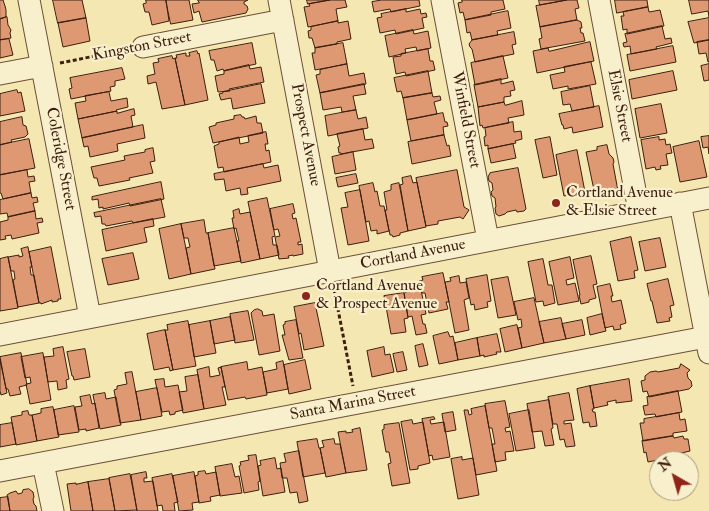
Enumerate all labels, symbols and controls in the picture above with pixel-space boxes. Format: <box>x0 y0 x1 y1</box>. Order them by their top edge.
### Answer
street label: Kingston Street <box>91 28 193 66</box>
street label: Elsie Street <box>603 68 635 144</box>
street label: Winfield Street <box>446 70 484 170</box>
street label: Prospect Avenue <box>286 82 324 188</box>
street label: Coleridge Street <box>41 106 79 212</box>
place label: Cortland Avenue & Elsie Street <box>566 184 673 222</box>
marker: Cortland Avenue & Elsie Street <box>550 197 562 209</box>
street label: Cortland Avenue <box>359 235 467 275</box>
place label: Cortland Avenue & Prospect Avenue <box>316 277 437 315</box>
marker: Cortland Avenue & Prospect Avenue <box>300 290 312 302</box>
street label: Santa Marina Street <box>288 382 418 426</box>
north arrow <box>649 451 699 501</box>
text: N <box>655 454 675 475</box>

